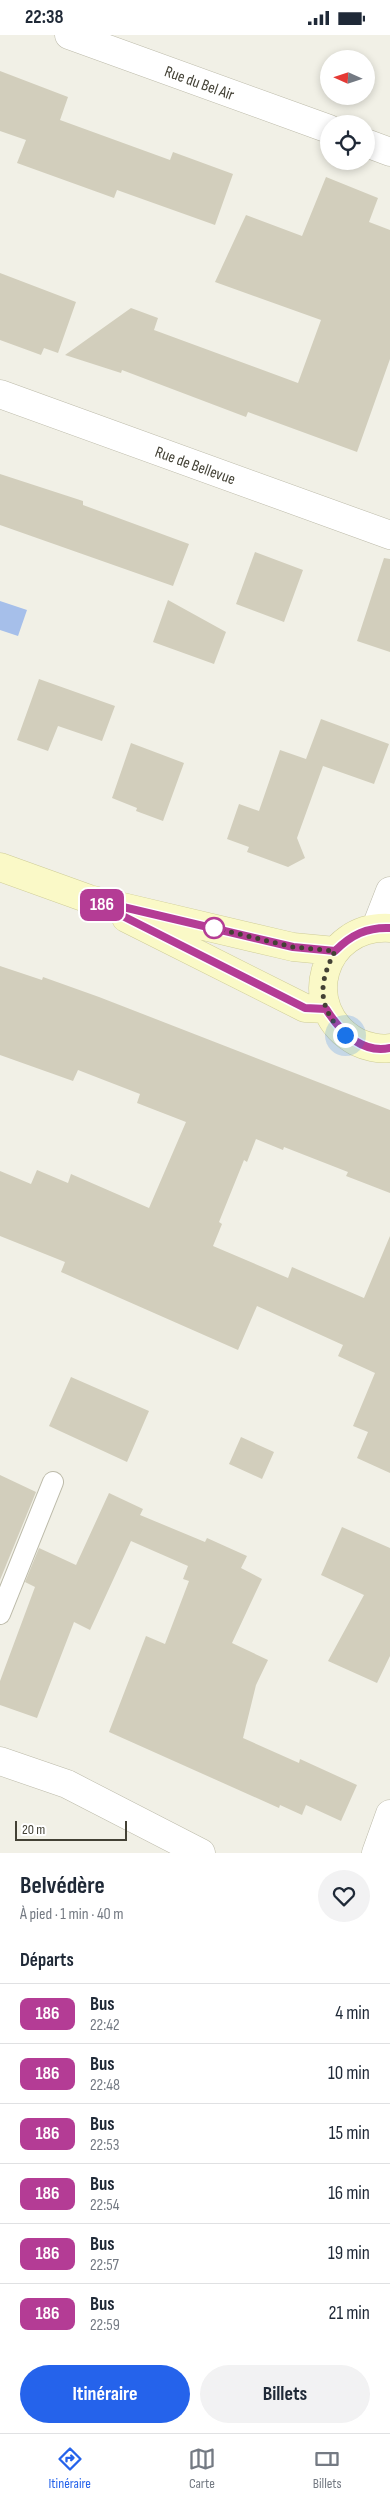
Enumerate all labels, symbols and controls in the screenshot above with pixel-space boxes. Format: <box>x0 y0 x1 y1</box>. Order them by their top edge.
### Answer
text: 22:38 <box>25 6 63 29</box>
north arrow <box>320 50 375 105</box>
map controls <box>320 50 375 170</box>
street label: Rue du Bel Air <box>162 62 237 105</box>
button: locate <box>320 115 375 170</box>
street label: Rue de Bellevue <box>152 443 238 489</box>
line badge: 186 <box>73 889 131 921</box>
text: 186 <box>90 894 114 915</box>
unlabelled marker <box>203 917 225 939</box>
your location <box>333 1023 358 1048</box>
scale bar <box>15 1818 128 1841</box>
text: 20 m <box>22 1821 45 1838</box>
button: heart <box>318 1870 370 1922</box>
text: Belvédère <box>20 1871 105 1900</box>
text: À pied · 1 min · 40 m <box>20 1905 124 1924</box>
text: Départs <box>20 1949 74 1972</box>
text: Bus <box>90 1993 115 2016</box>
text: 4 min <box>335 2002 370 2025</box>
text: 186 <box>35 2003 60 2024</box>
text: 22:42 <box>90 2016 120 2035</box>
text: Bus <box>90 2053 115 2076</box>
text: 10 min <box>328 2062 370 2085</box>
text: 186 <box>35 2063 60 2084</box>
text: 22:48 <box>90 2076 120 2095</box>
text: Bus <box>90 2113 115 2136</box>
text: 15 min <box>329 2122 370 2145</box>
text: 186 <box>35 2123 60 2144</box>
text: 22:53 <box>90 2136 119 2155</box>
text: Bus <box>90 2173 115 2196</box>
text: 16 min <box>328 2182 370 2205</box>
text: 186 <box>35 2183 60 2204</box>
text: 22:54 <box>90 2196 119 2215</box>
text: Bus <box>90 2233 115 2256</box>
text: 19 min <box>328 2242 370 2265</box>
text: 186 <box>35 2243 60 2264</box>
text: 22:57 <box>90 2256 119 2275</box>
text: Bus <box>90 2293 115 2316</box>
text: 21 min <box>329 2302 370 2325</box>
text: 186 <box>35 2303 60 2324</box>
text: 22:59 <box>90 2316 120 2335</box>
button: Itinéraire <box>20 2365 190 2423</box>
button: Billets <box>200 2365 370 2423</box>
tab: Itinéraire <box>48 2445 91 2492</box>
tab: Carte <box>188 2445 216 2492</box>
tab: Billets <box>313 2445 342 2492</box>

